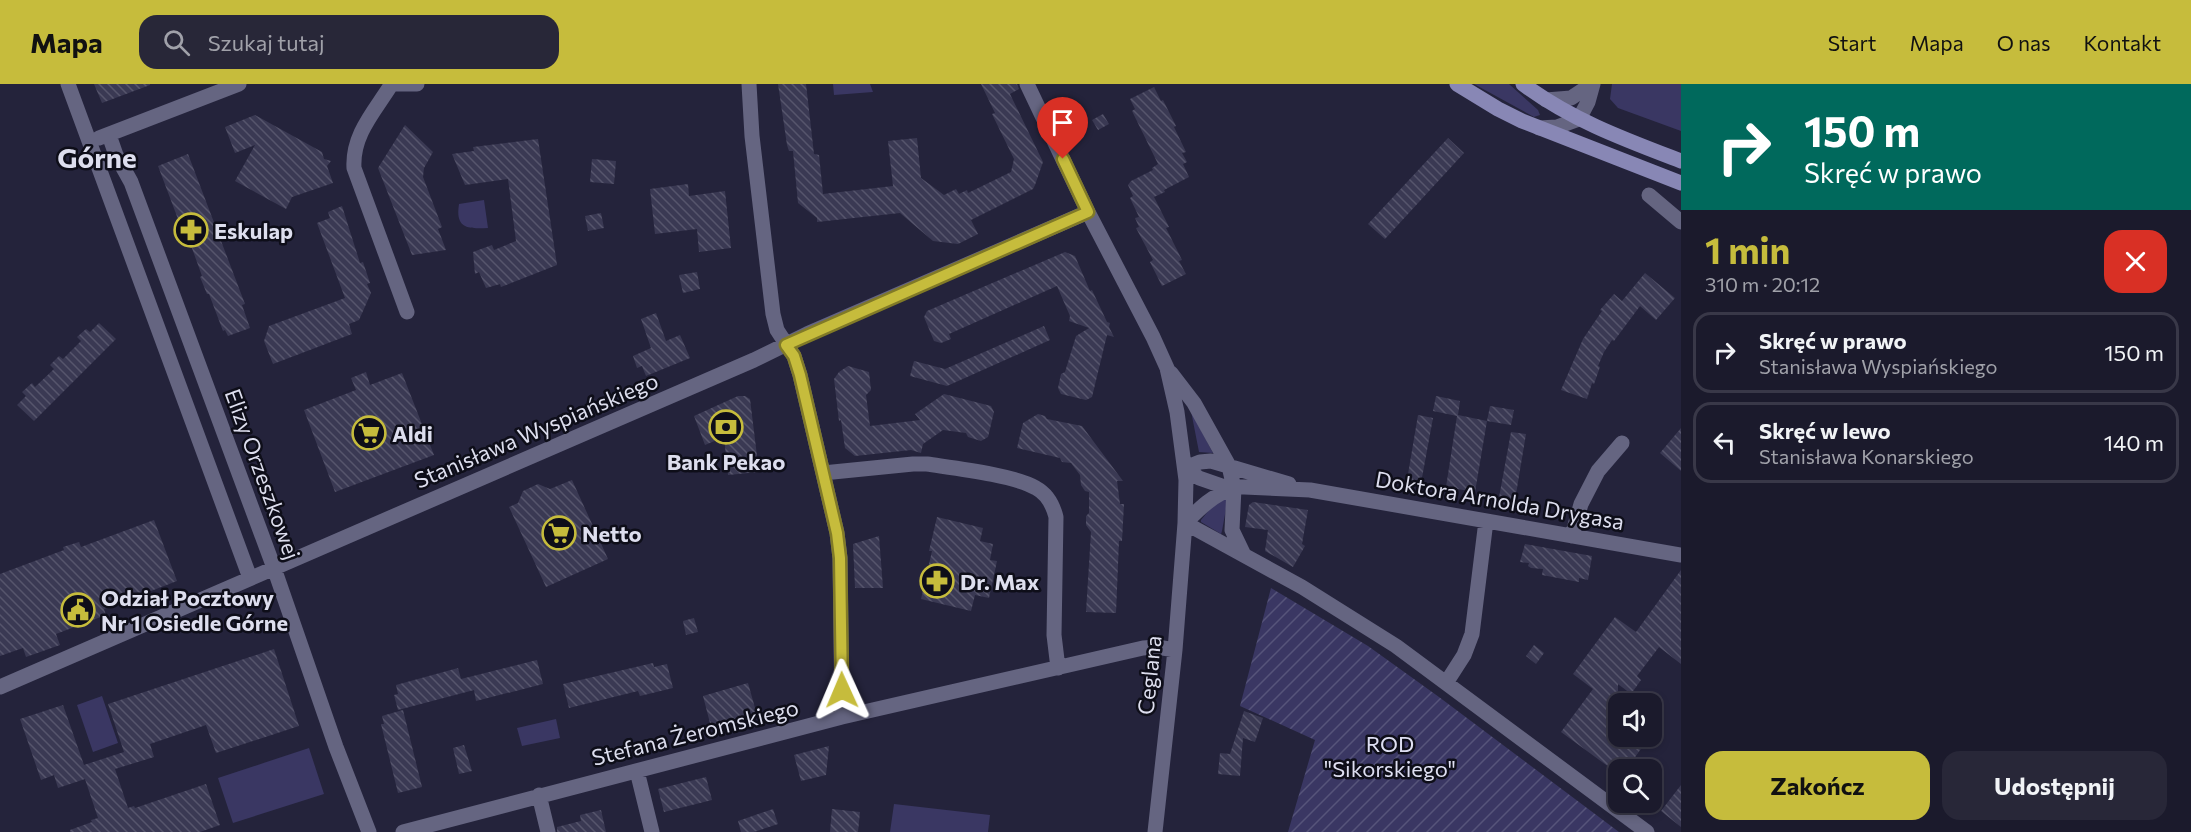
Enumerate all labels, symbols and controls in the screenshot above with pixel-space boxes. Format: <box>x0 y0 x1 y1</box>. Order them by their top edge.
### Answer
search box <box>139 15 559 69</box>
text: Mapa <box>30 25 103 59</box>
icon: search <box>160 26 193 59</box>
text: Szukaj tutaj <box>208 29 325 56</box>
text: Start <box>1828 30 1876 55</box>
text: Mapa <box>1909 30 1964 55</box>
text: O nas <box>1997 30 2050 55</box>
text: Kontakt <box>2083 30 2161 55</box>
pin <box>1037 97 1088 159</box>
text: 150 m <box>1804 104 1920 156</box>
icon: arrive <box>1046 106 1079 139</box>
icon: right <box>1705 108 1783 186</box>
district label: Górne <box>57 140 137 174</box>
text: Skręć w prawo <box>1804 156 1982 189</box>
pharmacy icon: Eskulap <box>173 212 209 248</box>
place label: Eskulap <box>214 217 293 244</box>
text: 1 min <box>1705 227 1790 271</box>
button: close <box>2104 230 2167 293</box>
text: 310 m · 20:12 <box>1705 272 1820 296</box>
text: Skręć w prawo <box>1759 327 1907 354</box>
icon: right <box>1708 336 1741 369</box>
text: 150 m <box>2104 339 2164 366</box>
text: Stanisława Wyspiańskiego <box>1759 354 1997 378</box>
street label: Stanisława Wyspiańskiego <box>410 366 662 494</box>
street label: Elizy Orzeszkowej <box>220 385 306 563</box>
bank icon: Bank Pekao <box>708 409 744 445</box>
supermarket icon: Aldi <box>351 415 387 451</box>
text: Skręć w lewo <box>1759 417 1891 444</box>
place label: Aldi <box>392 420 433 447</box>
icon: left <box>1708 426 1741 459</box>
text: 140 m <box>2104 429 2164 456</box>
text: Stanisława Konarskiego <box>1759 444 1974 468</box>
place label: Bank Pekao <box>667 448 785 475</box>
street label: Doktora Arnolda Drygasa <box>1373 465 1627 535</box>
supermarket icon: Netto <box>541 515 577 551</box>
place label: Netto <box>582 520 642 547</box>
pharmacy icon: Dr. Max <box>919 563 955 599</box>
place label: Dr. Max <box>960 568 1040 595</box>
place label: Odział Pocztowy Nr 1 Osiedle Górne <box>101 584 288 636</box>
public building icon: Odział Pocztowy Nr 1 Osiedle Górne <box>60 592 96 628</box>
street label: Ceglana <box>1131 634 1167 716</box>
position arrow <box>810 658 874 722</box>
street label: Stefana Żeromskiego <box>589 693 801 771</box>
map controls <box>1608 693 1662 813</box>
button: sound <box>1608 693 1662 747</box>
park label: ROD "Sikorskiego" <box>1324 730 1456 782</box>
button: Zakończ <box>1705 751 1930 820</box>
button: Udostępnij <box>1942 751 2167 820</box>
button: search <box>1608 759 1662 813</box>

